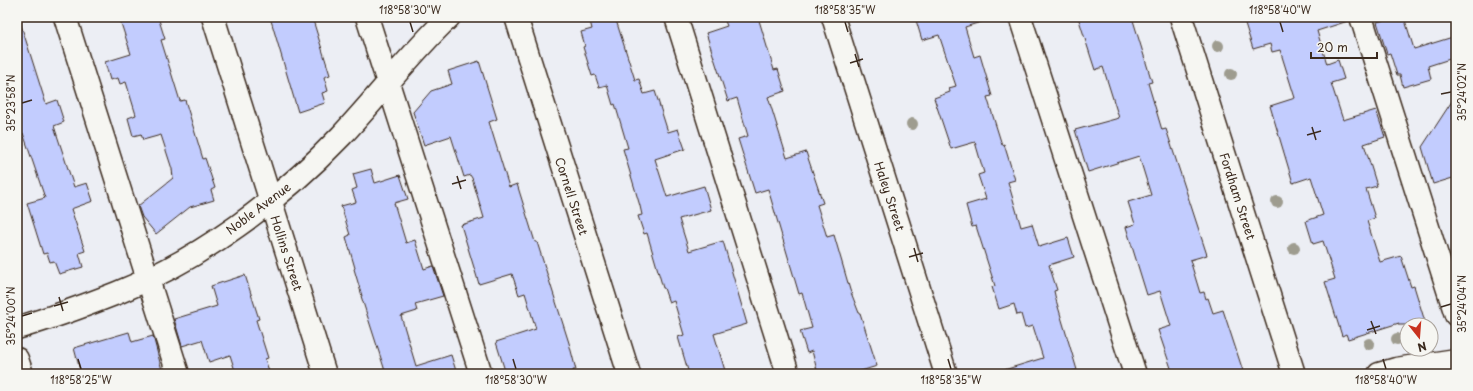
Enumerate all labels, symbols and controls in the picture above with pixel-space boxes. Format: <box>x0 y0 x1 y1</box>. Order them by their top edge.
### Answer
text: 118°58'30"W <box>379 2 442 17</box>
text: 118°58'35"W <box>814 2 876 17</box>
text: 118°58'40"W <box>1249 2 1312 17</box>
scale bar <box>1311 34 1377 60</box>
text: 20 m <box>1317 38 1348 56</box>
text: 35°24'02"N <box>1454 63 1469 121</box>
text: 35°23'58"N <box>3 74 18 132</box>
street label: Fordham Street <box>1215 150 1261 242</box>
street label: Cornell Street <box>551 155 593 237</box>
street label: Haley Street <box>870 159 910 233</box>
street label: Noble Avenue <box>222 177 295 238</box>
street label: Hollins Street <box>266 213 308 293</box>
text: 35°24'04"N <box>1454 275 1469 333</box>
text: 35°24'00"N <box>3 286 18 345</box>
north arrow <box>1399 317 1439 357</box>
text: N <box>1415 338 1429 357</box>
text: 118°58'25"W <box>50 372 112 387</box>
text: 118°58'30"W <box>485 372 548 387</box>
text: 118°58'35"W <box>920 372 982 387</box>
text: 118°58'40"W <box>1355 372 1418 387</box>

